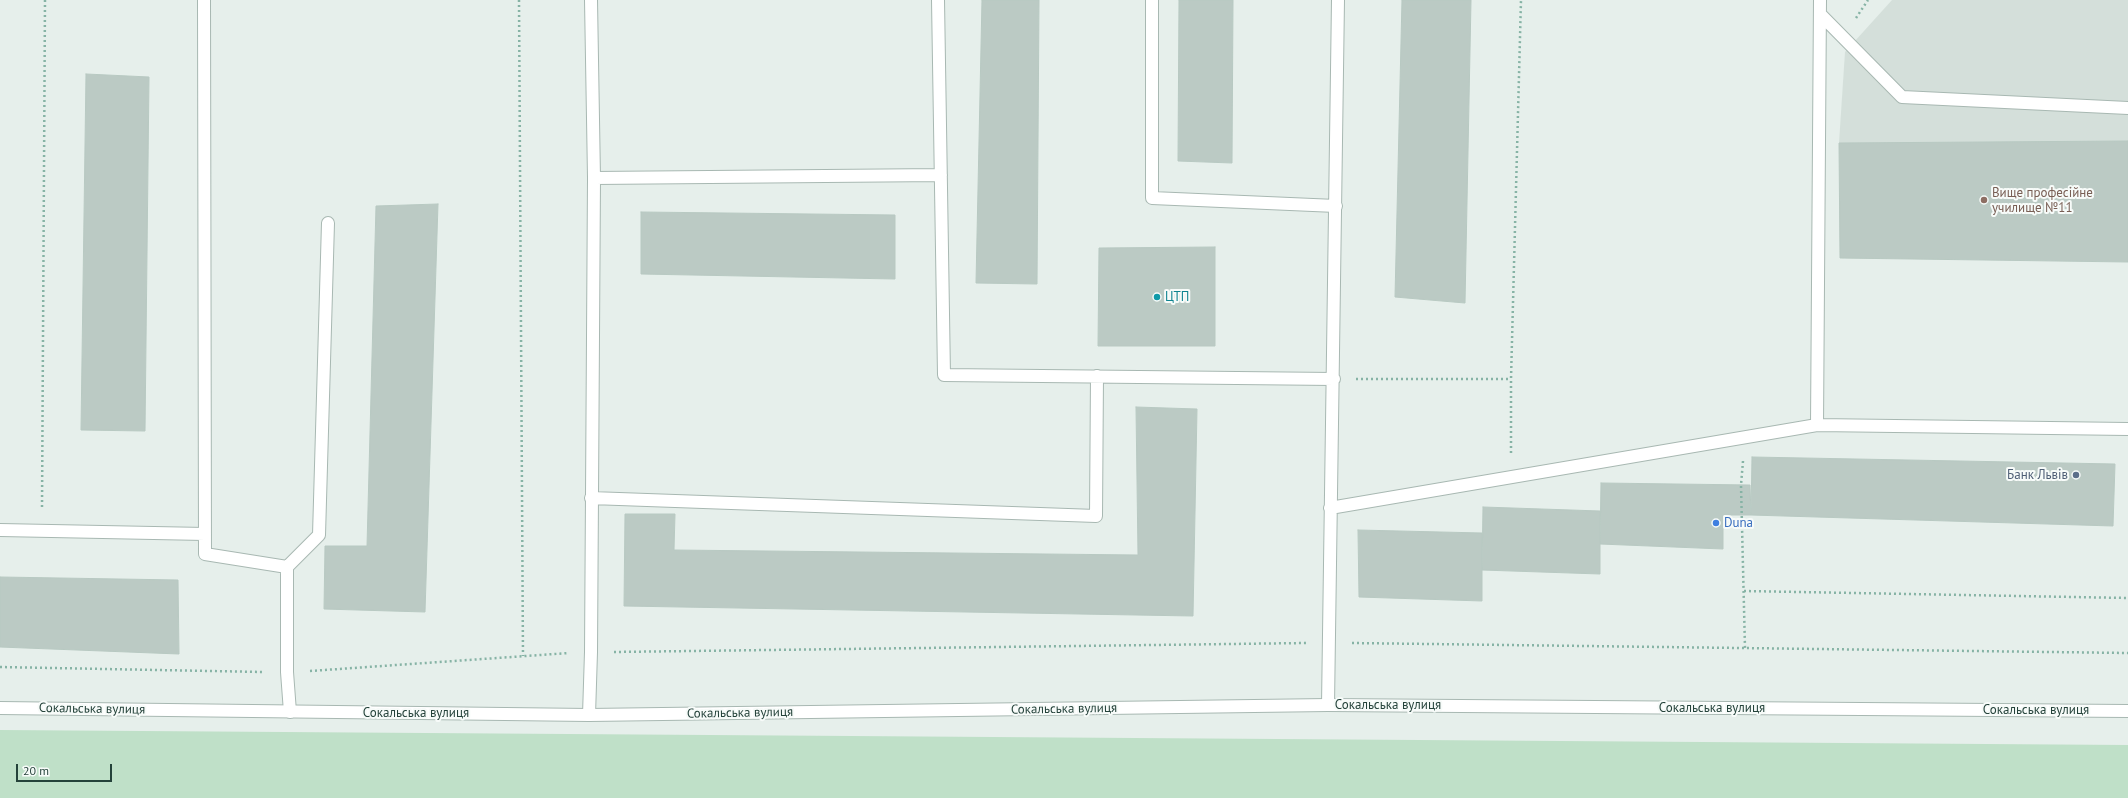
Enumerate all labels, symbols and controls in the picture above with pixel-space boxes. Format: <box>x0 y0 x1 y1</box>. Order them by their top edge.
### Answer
place label: Вище професійне училище №11 <box>1992 185 2093 216</box>
marker: Вище професійне училище №11 <box>1979 195 1989 205</box>
place label: ЦТП <box>1165 289 1189 305</box>
marker: ЦТП <box>1152 292 1162 302</box>
place label: Банк Львів <box>2007 467 2068 483</box>
marker: Банк Львів <box>2071 470 2081 480</box>
place label: Duna <box>1724 515 1753 531</box>
marker: Duna <box>1711 518 1721 528</box>
street label: Сокальська вулиця <box>1335 697 1441 713</box>
street label: Сокальська вулиця <box>39 700 145 718</box>
street label: Сокальська вулиця <box>1011 700 1117 718</box>
street label: Сокальська вулиця <box>1659 700 1765 716</box>
street label: Сокальська вулиця <box>1983 702 2089 718</box>
street label: Сокальська вулиця <box>687 704 793 722</box>
street label: Сокальська вулиця <box>363 705 469 721</box>
scale bar <box>18 756 114 782</box>
text: 20 m <box>23 763 49 778</box>

